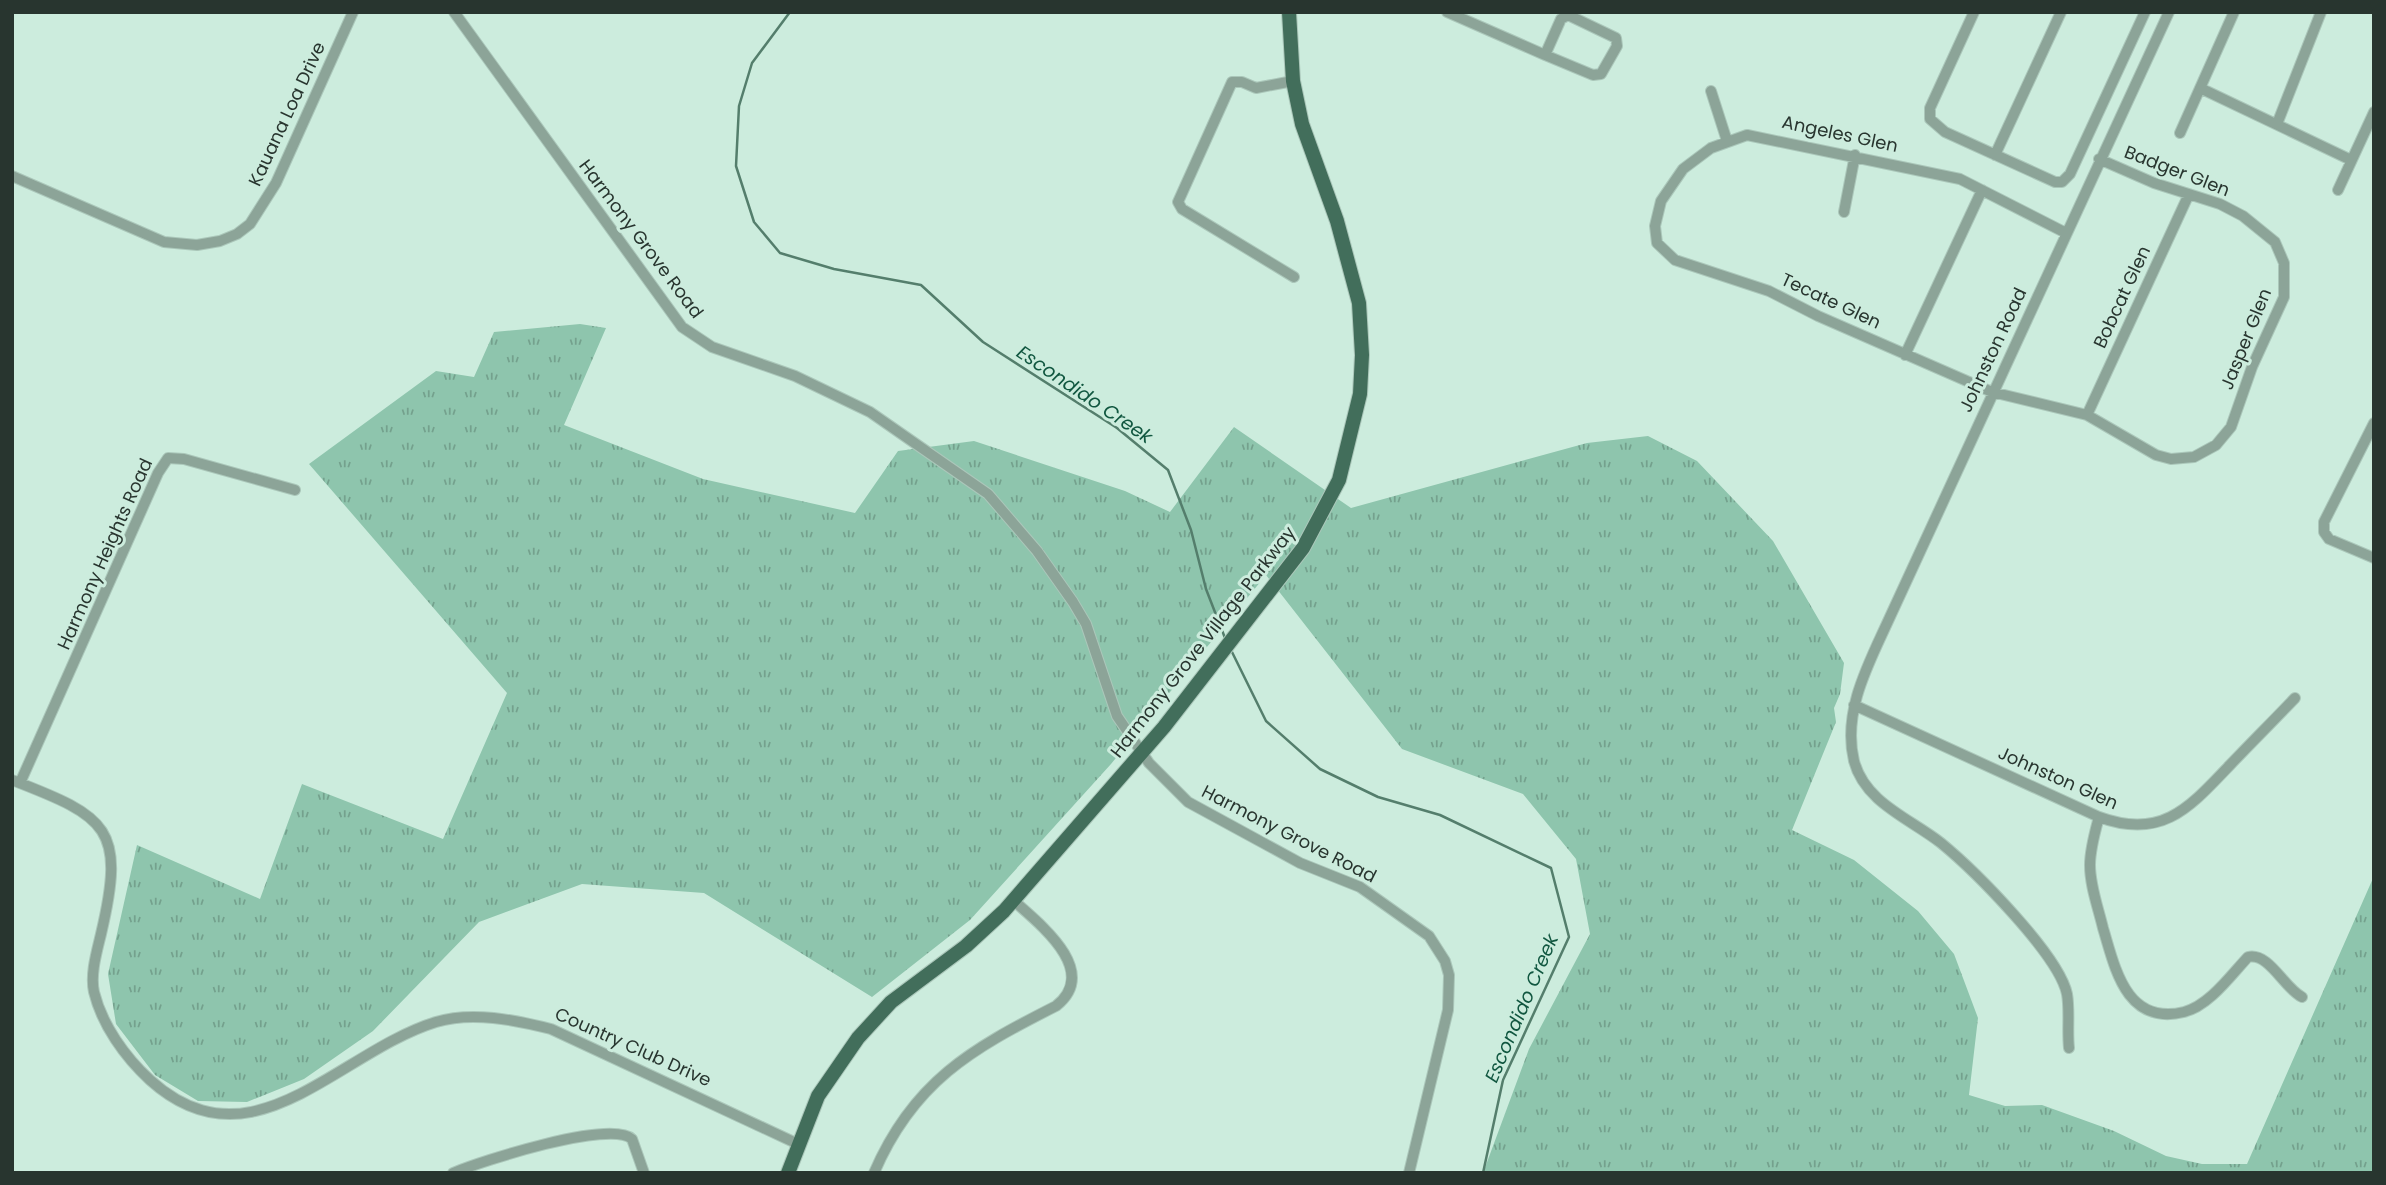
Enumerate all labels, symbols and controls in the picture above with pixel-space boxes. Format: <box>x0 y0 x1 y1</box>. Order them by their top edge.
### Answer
street label: Kauana Loa Drive <box>242 38 331 190</box>
street label: Angeles Glen <box>1780 109 1900 158</box>
street label: Badger Glen <box>2121 139 2234 202</box>
street label: Harmony Grove Road <box>573 154 709 323</box>
street label: Bobcat Glen <box>2087 242 2156 352</box>
street label: Tecate Glen <box>1777 266 1885 335</box>
street label: Johnston Road <box>1953 283 2032 416</box>
street label: Jasper Glen <box>2214 284 2277 393</box>
water label: Escondido Creek <box>1011 339 1159 451</box>
street label: Harmony Heights Road <box>51 454 158 654</box>
street label: Harmony Grove Village Parkway <box>1104 521 1301 763</box>
street label: Johnston Glen <box>1994 740 2122 815</box>
street label: Harmony Grove Road <box>1198 779 1381 888</box>
water label: Escondido Creek <box>1478 929 1565 1087</box>
street label: Country Club Drive <box>551 1001 715 1092</box>

